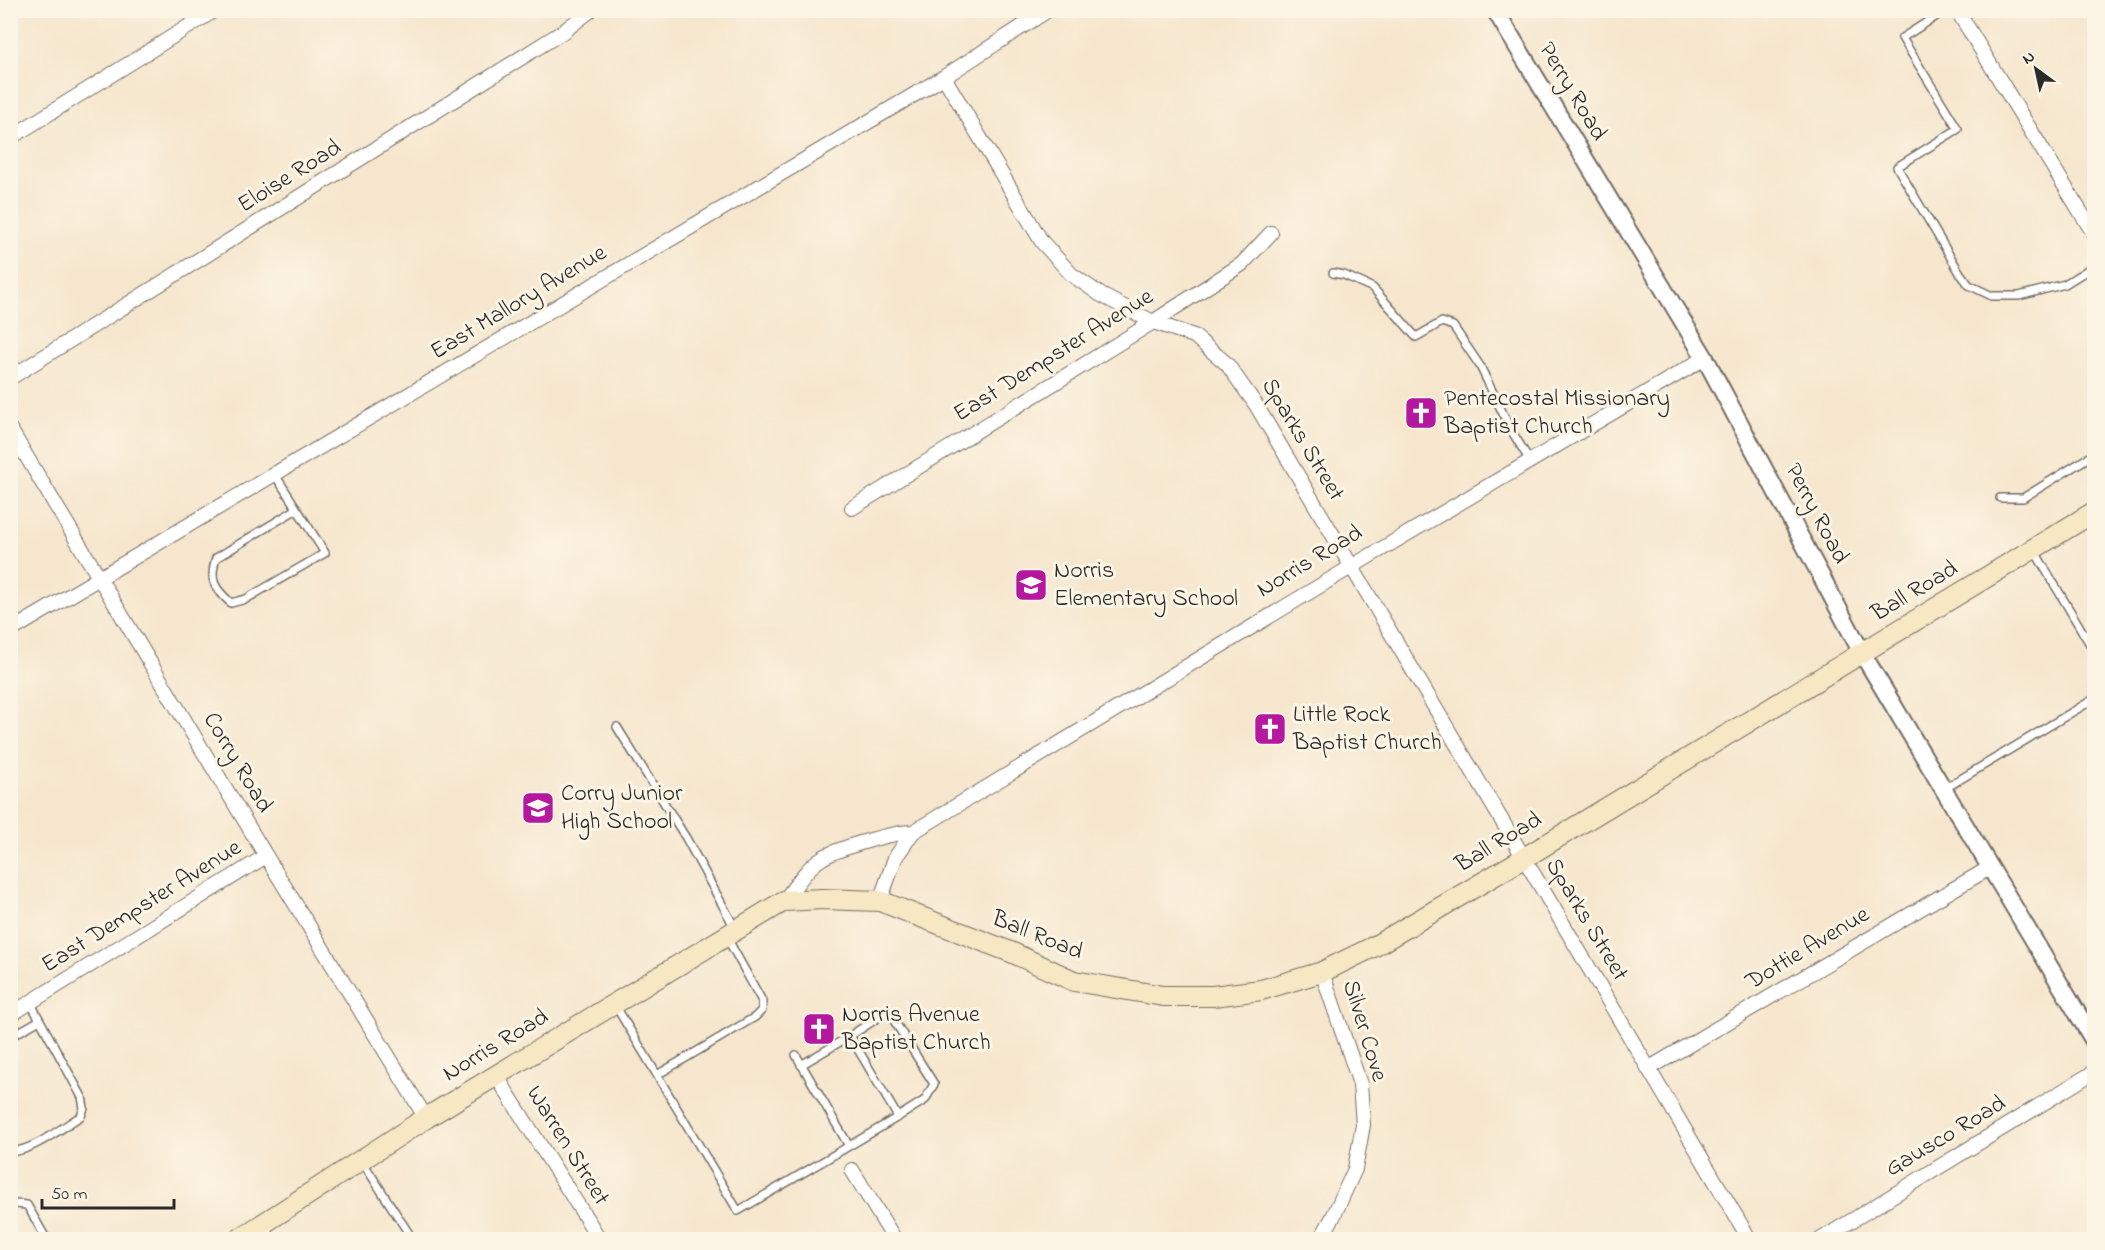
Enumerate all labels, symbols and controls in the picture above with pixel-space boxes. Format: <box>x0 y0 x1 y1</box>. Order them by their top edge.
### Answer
street label: Perry Road <box>1528 36 1615 149</box>
north arrow <box>2006 39 2066 99</box>
text: N <box>2018 45 2040 71</box>
street label: Eloise Road <box>231 131 349 223</box>
street label: East Mallory Avenue <box>424 236 615 370</box>
street label: East Dempster Avenue <box>947 280 1161 432</box>
street label: Sparks Street <box>1251 372 1353 508</box>
place label: Pentecostal Missionary Baptist Church <box>1443 382 1670 445</box>
church icon: Pentecostal Missionary Baptist Church <box>1403 395 1439 431</box>
street label: Perry Road <box>1774 457 1857 572</box>
street label: Norris Road <box>1250 516 1370 607</box>
street label: Ball Road <box>1864 552 1965 632</box>
place label: Norris Elementary School <box>1054 554 1238 618</box>
school or university icon: Norris Elementary School <box>1013 567 1049 603</box>
place label: Little Rock Baptist Church <box>1292 698 1442 761</box>
street label: Corry Road <box>192 706 281 821</box>
church icon: Little Rock Baptist Church <box>1252 711 1288 747</box>
place label: Corry Junior High School <box>561 777 683 840</box>
school or university icon: Corry Junior High School <box>520 790 556 826</box>
street label: Ball Road <box>1448 803 1549 883</box>
street label: East Dempster Avenue <box>35 831 249 983</box>
street label: Sparks Street <box>1535 852 1637 988</box>
street label: Dottie Avenue <box>1739 898 1877 1000</box>
street label: Ball Road <box>985 902 1088 970</box>
street label: Silver Cove <box>1332 976 1396 1086</box>
place label: Norris Avenue Baptist Church <box>841 998 991 1061</box>
street label: Norris Road <box>436 1000 556 1091</box>
church icon: Norris Avenue Baptist Church <box>801 1011 837 1047</box>
street label: Warren Street <box>516 1079 618 1213</box>
street label: Gausco Road <box>1879 1087 2013 1187</box>
scale bar <box>42 1172 174 1210</box>
text: 50 m <box>51 1182 88 1208</box>

